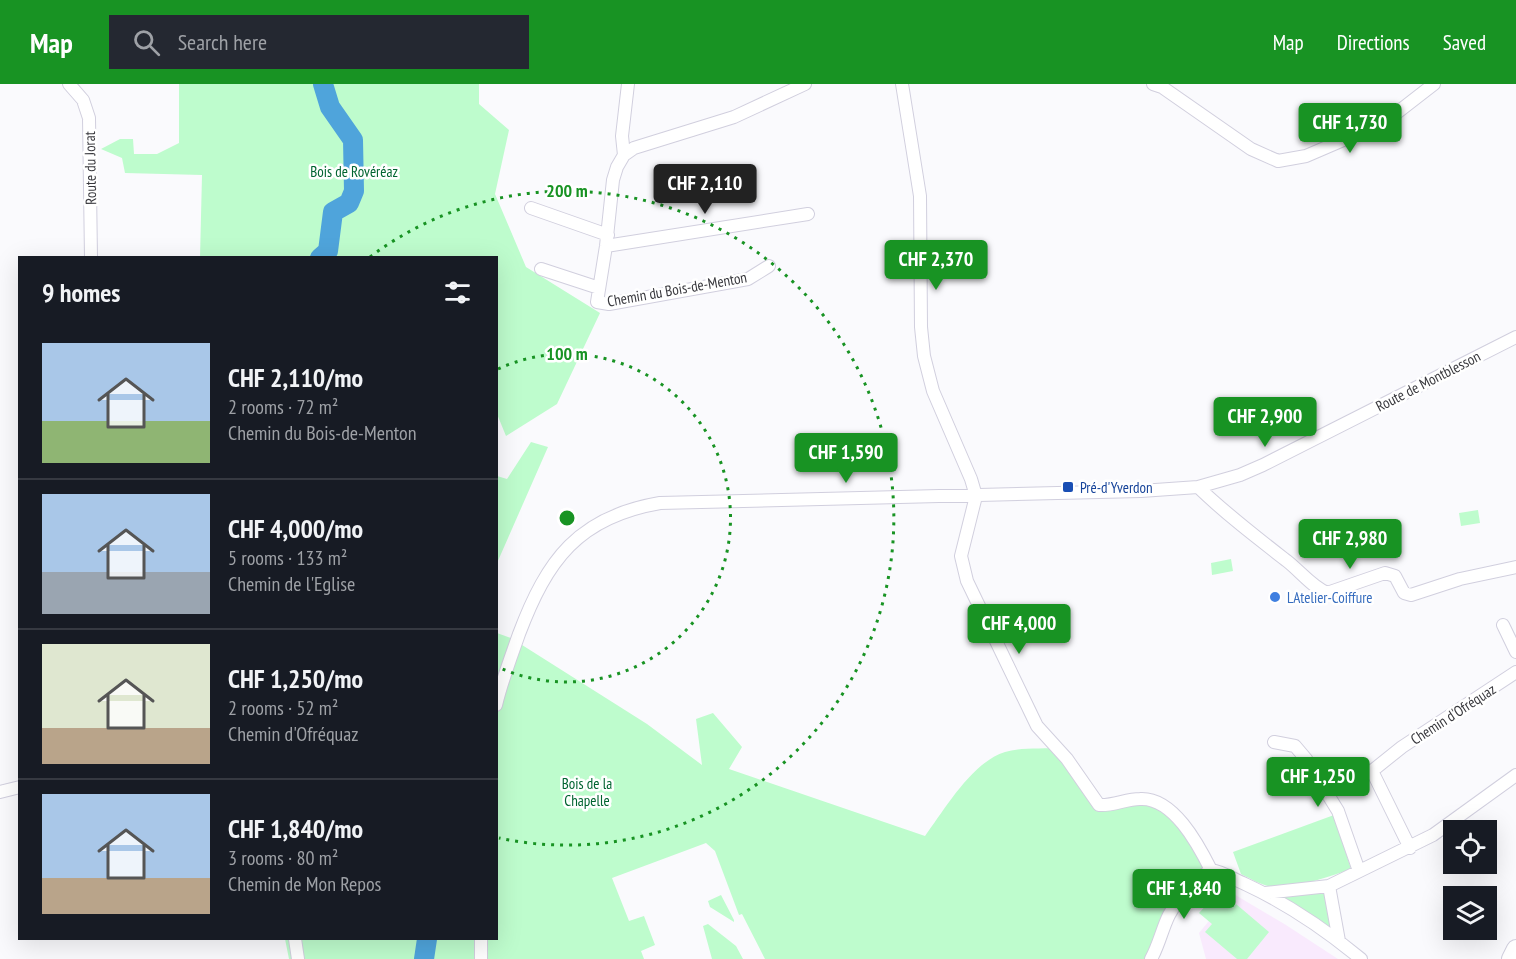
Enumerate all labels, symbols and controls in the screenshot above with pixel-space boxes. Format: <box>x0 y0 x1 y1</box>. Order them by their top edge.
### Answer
search box <box>109 15 529 69</box>
text: Map <box>30 24 73 61</box>
icon: search <box>130 26 163 59</box>
text: Search here <box>178 28 267 56</box>
text: Map <box>1273 29 1304 56</box>
text: Directions <box>1337 29 1410 56</box>
text: Saved <box>1443 29 1486 56</box>
pin: CHF 1,730 <box>1281 103 1419 154</box>
text: CHF 1,730 <box>1313 109 1387 135</box>
street label: Route du Jorat <box>80 131 100 205</box>
park label: Bois de Rovéréaz <box>310 162 398 181</box>
pin: CHF 2,110 <box>636 164 774 215</box>
text: CHF 2,110 <box>668 170 742 196</box>
text: 200 m <box>546 179 588 202</box>
pin: CHF 2,370 <box>867 240 1005 291</box>
text: CHF 2,370 <box>899 246 973 272</box>
street label: Chemin du Bois-de-Menton <box>606 267 748 311</box>
text: 9 homes <box>42 276 120 309</box>
icon: filters <box>441 276 474 309</box>
text: 100 m <box>546 342 588 365</box>
street label: Route de Montblesson <box>1372 346 1484 416</box>
text: CHF 2,110/mo <box>228 361 363 394</box>
icon: home <box>90 367 162 439</box>
text: 2 rooms · 72 m² <box>228 394 338 420</box>
pin: CHF 2,900 <box>1196 397 1334 448</box>
text: CHF 2,900 <box>1228 403 1302 429</box>
text: Chemin du Bois-de-Menton <box>228 420 416 446</box>
pin: CHF 1,590 <box>777 433 915 484</box>
text: CHF 1,590 <box>809 439 883 465</box>
place label: Pré-d'Yverdon <box>1080 478 1153 497</box>
marker: Pré-d'Yverdon <box>1061 480 1075 494</box>
centre of rings <box>557 508 577 528</box>
text: CHF 4,000/mo <box>228 512 363 545</box>
icon: home <box>90 518 162 590</box>
pin: CHF 2,980 <box>1281 519 1419 570</box>
text: CHF 2,980 <box>1313 525 1387 551</box>
text: 5 rooms · 133 m² <box>228 545 347 571</box>
text: Chemin de l'Eglise <box>228 571 355 597</box>
place label: LAtelier-Coiffure <box>1287 588 1373 607</box>
marker: LAtelier-Coiffure <box>1268 590 1282 604</box>
pin: CHF 4,000 <box>950 604 1088 655</box>
text: CHF 4,000 <box>982 610 1056 636</box>
text: CHF 1,250/mo <box>228 662 363 695</box>
icon: home <box>90 668 162 740</box>
street label: Chemin d'Ofréquaz <box>1407 679 1499 749</box>
text: 2 rooms · 52 m² <box>228 695 338 721</box>
text: Chemin d'Ofréquaz <box>228 721 358 747</box>
pin: CHF 1,250 <box>1249 757 1387 808</box>
text: CHF 1,250 <box>1281 763 1355 789</box>
park label: Bois de la Chapelle <box>562 774 612 810</box>
text: CHF 1,840/mo <box>228 812 363 845</box>
icon: home <box>90 818 162 890</box>
map controls <box>1443 820 1497 940</box>
button: locate <box>1443 820 1497 874</box>
text: 3 rooms · 80 m² <box>228 845 338 871</box>
pin: CHF 1,840 <box>1115 869 1253 920</box>
text: Chemin de Mon Repos <box>228 871 381 897</box>
text: CHF 1,840 <box>1147 875 1221 901</box>
button: layers <box>1443 886 1497 940</box>

